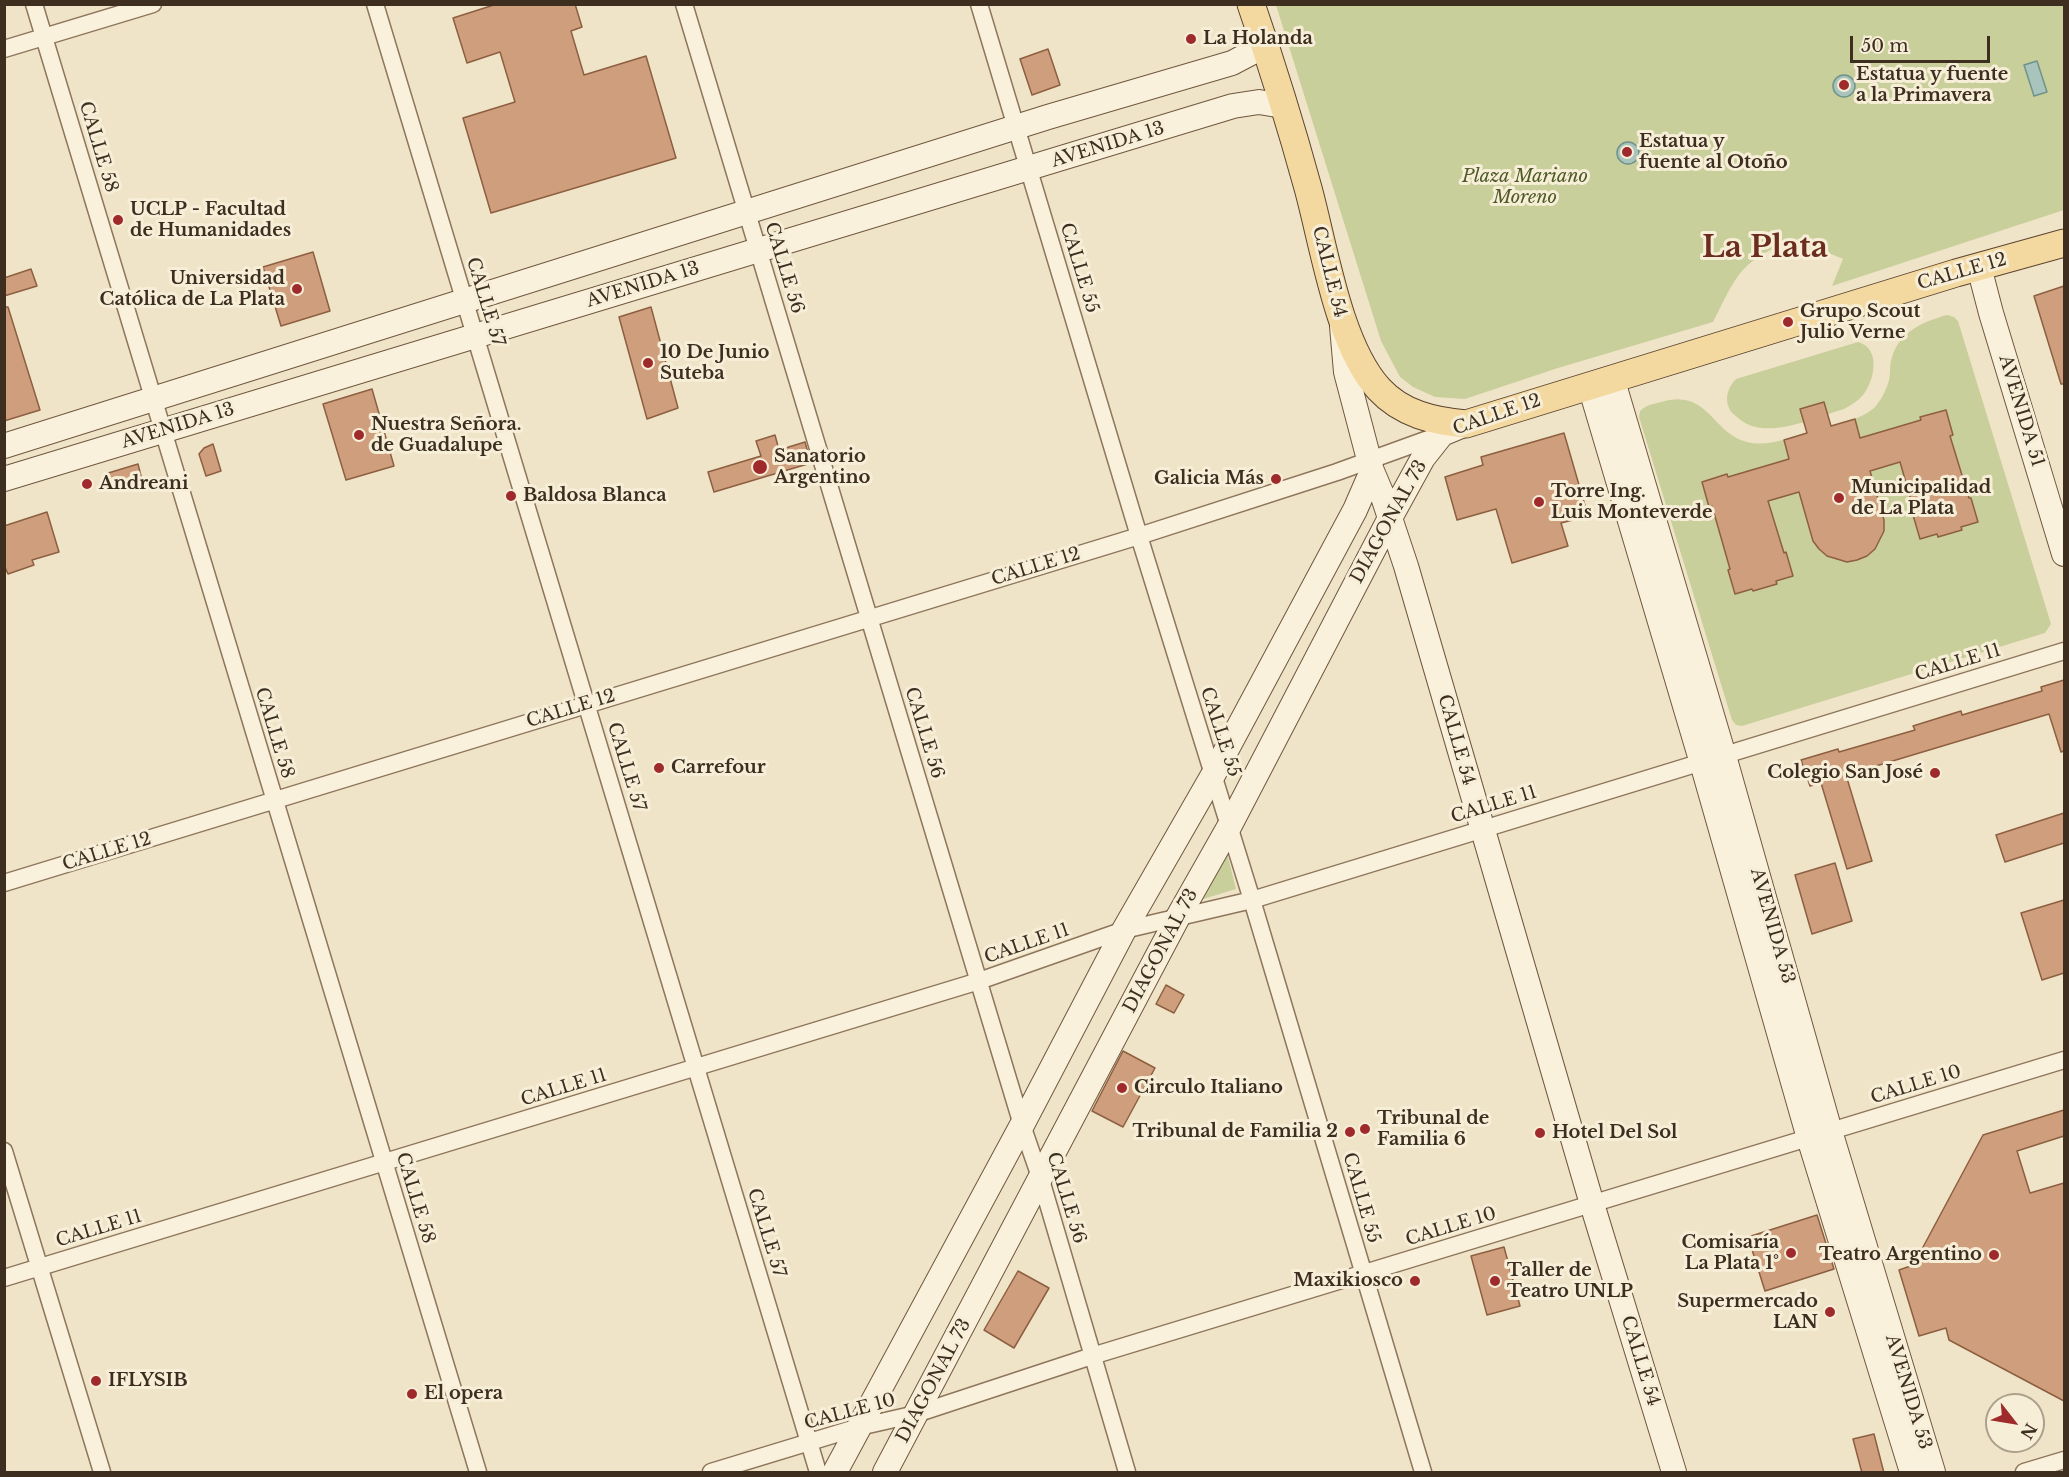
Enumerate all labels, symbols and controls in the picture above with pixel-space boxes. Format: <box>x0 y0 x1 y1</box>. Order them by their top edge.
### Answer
scale bar <box>1853 24 1992 62</box>
place label: La Holanda <box>1203 28 1313 50</box>
marker: La Holanda <box>1184 32 1198 46</box>
text: 50 m <box>1861 35 1909 57</box>
place label: Estatua y fuente a la Primavera <box>1856 64 2008 106</box>
marker: Estatua y fuente a la Primavera <box>1837 78 1851 92</box>
street label: CALLE 58 <box>74 99 122 195</box>
street label: AVENIDA 13 <box>1049 118 1167 172</box>
place label: Estatua y fuente al Otoño <box>1639 131 1788 174</box>
marker: Estatua y fuente al Otoño <box>1620 145 1634 159</box>
park label: Plaza Mariano Moreno <box>1462 166 1588 208</box>
place label: UCLP - Facultad de Humanidades <box>130 199 291 242</box>
marker: UCLP - Facultad de Humanidades <box>111 213 125 227</box>
street label: CALLE 56 <box>760 220 808 316</box>
street label: CALLE 55 <box>1055 220 1103 316</box>
street label: CALLE 54 <box>1307 224 1351 320</box>
district label: La Plata <box>1702 231 1828 267</box>
street label: CALLE 12 <box>1915 249 2009 295</box>
street label: CALLE 57 <box>461 255 509 349</box>
street label: AVENIDA 13 <box>584 258 702 312</box>
place label: Universidad Católica de La Plata <box>100 268 285 310</box>
marker: Universidad Católica de La Plata <box>290 282 304 296</box>
place label: Grupo Scout Julio Verne <box>1800 301 1920 344</box>
marker: Grupo Scout Julio Verne <box>1781 315 1795 329</box>
place label: 10 De Junio Suteba <box>660 342 769 385</box>
street label: AVENIDA 51 <box>1994 352 2048 470</box>
marker: 10 De Junio Suteba <box>641 356 655 370</box>
street label: CALLE 12 <box>1450 390 1544 440</box>
street label: AVENIDA 13 <box>119 399 237 453</box>
place label: Nuestra Señora. de Guadalupe <box>371 414 522 456</box>
marker: Nuestra Señora. de Guadalupe <box>352 428 366 442</box>
place label: Sanatorio Argentino <box>774 446 870 488</box>
street label: DIAGONAL 73 <box>1346 457 1432 587</box>
marker: Sanatorio Argentino <box>751 458 769 476</box>
place label: Galicia Más <box>1154 468 1264 490</box>
marker: Galicia Más <box>1269 472 1283 486</box>
place label: Andreani <box>99 473 188 495</box>
marker: Andreani <box>80 477 94 491</box>
place label: Municipalidad de La Plata <box>1851 477 1991 520</box>
place label: Torre Ing. Luis Monteverde <box>1551 481 1712 524</box>
place label: Baldosa Blanca <box>523 485 666 507</box>
marker: Baldosa Blanca <box>504 489 518 503</box>
marker: Municipalidad de La Plata <box>1832 491 1846 505</box>
marker: Torre Ing. Luis Monteverde <box>1532 495 1546 509</box>
street label: CALLE 12 <box>989 543 1083 591</box>
street label: CALLE 11 <box>1912 640 2004 686</box>
street label: CALLE 55 <box>1195 684 1245 780</box>
street label: CALLE 58 <box>250 685 298 781</box>
street label: CALLE 12 <box>524 685 618 733</box>
street label: CALLE 56 <box>900 685 948 781</box>
street label: CALLE 54 <box>1433 692 1479 788</box>
street label: CALLE 57 <box>602 720 650 814</box>
place label: Carrefour <box>671 757 766 779</box>
marker: Carrefour <box>652 761 666 775</box>
place label: Colegio San José <box>1767 762 1923 784</box>
marker: Colegio San José <box>1928 766 1942 780</box>
street label: CALLE 11 <box>1448 782 1540 828</box>
street label: CALLE 12 <box>60 828 154 876</box>
street label: AVENIDA 53 <box>1745 866 1799 986</box>
street label: DIAGONAL 73 <box>1119 885 1203 1017</box>
street label: CALLE 11 <box>982 919 1072 969</box>
street label: CALLE 10 <box>1868 1061 1964 1109</box>
street label: CALLE 11 <box>518 1065 610 1111</box>
place label: Circulo Italiano <box>1134 1077 1283 1099</box>
marker: Circulo Italiano <box>1115 1081 1129 1095</box>
place label: Tribunal de Familia 6 <box>1377 1108 1489 1150</box>
place label: Tribunal de Familia 2 <box>1133 1121 1338 1143</box>
marker: Tribunal de Familia 6 <box>1358 1122 1372 1136</box>
place label: Hotel Del Sol <box>1552 1122 1678 1144</box>
marker: Tribunal de Familia 2 <box>1343 1125 1357 1139</box>
marker: Hotel Del Sol <box>1533 1126 1547 1140</box>
street label: CALLE 58 <box>391 1150 439 1246</box>
street label: CALLE 56 <box>1042 1150 1090 1246</box>
street label: CALLE 55 <box>1338 1150 1384 1246</box>
street label: CALLE 57 <box>742 1186 790 1280</box>
street label: CALLE 10 <box>1403 1203 1499 1251</box>
street label: CALLE 11 <box>53 1206 145 1252</box>
place label: Comisaría La Plata 1° <box>1681 1232 1779 1274</box>
place label: Teatro Argentino <box>1819 1244 1982 1266</box>
marker: Comisaría La Plata 1° <box>1784 1246 1798 1260</box>
marker: Teatro Argentino <box>1987 1248 2001 1262</box>
place label: Taller de Teatro UNLP <box>1507 1260 1633 1302</box>
place label: Maxikiosco <box>1293 1270 1403 1292</box>
marker: Maxikiosco <box>1408 1274 1422 1288</box>
marker: Taller de Teatro UNLP <box>1488 1274 1502 1288</box>
place label: Supermercado LAN <box>1677 1291 1818 1334</box>
marker: Supermercado LAN <box>1823 1305 1837 1319</box>
street label: CALLE 54 <box>1616 1313 1664 1409</box>
street label: DIAGONAL 73 <box>892 1315 976 1447</box>
street label: AVENIDA 53 <box>1880 1332 1936 1452</box>
place label: IFLYSIB <box>108 1370 188 1392</box>
marker: IFLYSIB <box>89 1374 103 1388</box>
place label: El opera <box>424 1383 503 1405</box>
marker: El opera <box>405 1387 419 1401</box>
street label: CALLE 10 <box>802 1389 898 1435</box>
north arrow <box>1985 1393 2045 1453</box>
text: N <box>2016 1420 2041 1443</box>

